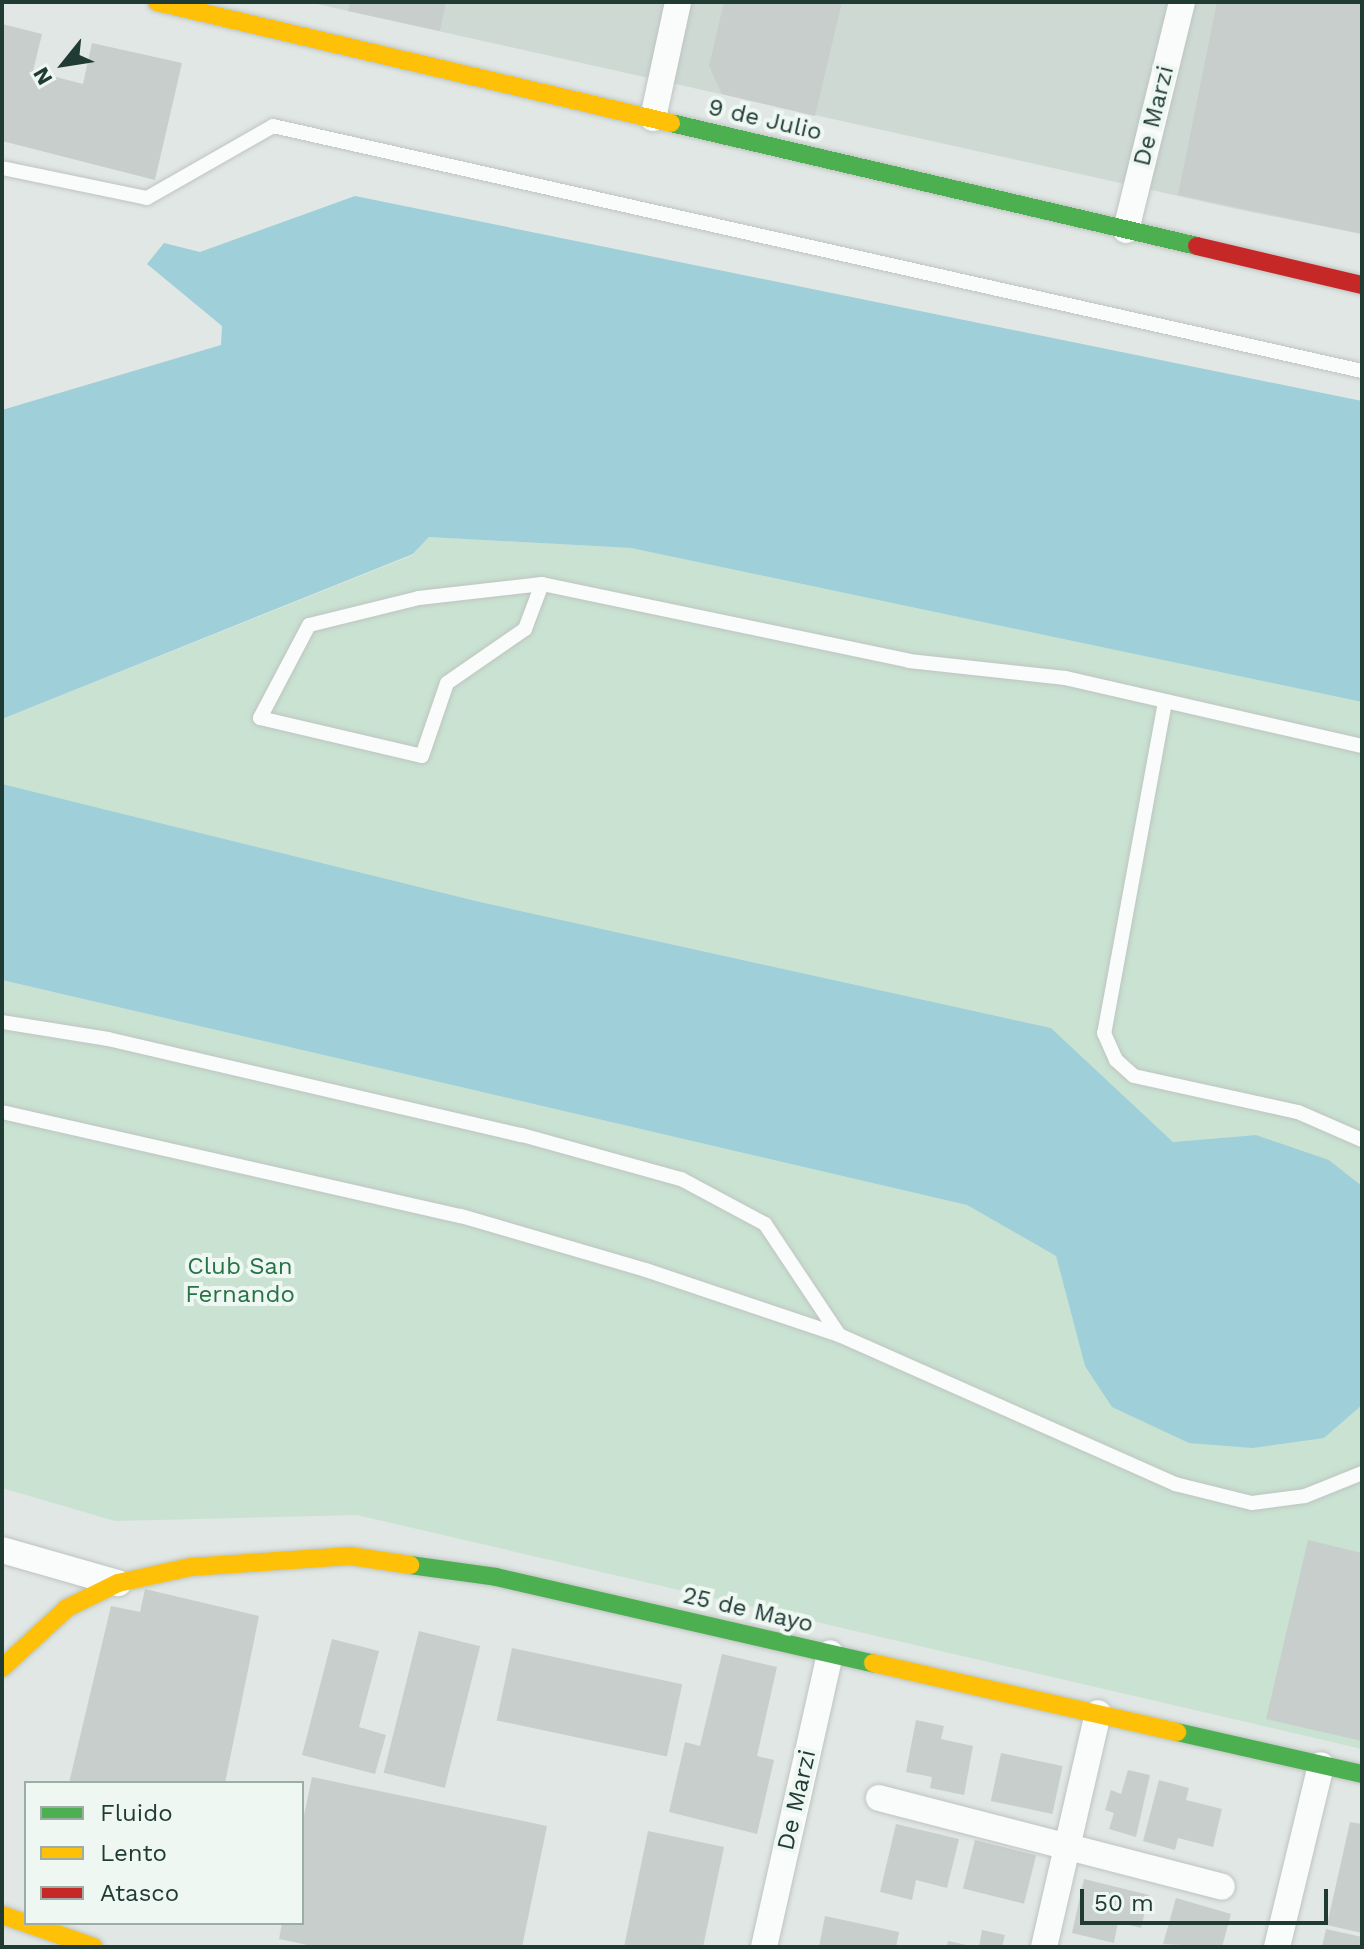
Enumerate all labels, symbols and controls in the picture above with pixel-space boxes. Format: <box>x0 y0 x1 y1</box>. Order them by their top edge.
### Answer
north arrow <box>24 24 104 104</box>
text: N <box>28 63 58 90</box>
street label: De Marzi <box>1128 63 1180 169</box>
street label: 9 de Julio <box>705 93 825 147</box>
park label: Club San Fernando <box>185 1253 295 1309</box>
street label: 25 de Mayo <box>680 1581 816 1639</box>
street label: De Marzi <box>771 1747 823 1853</box>
legend <box>24 1781 304 1925</box>
text: Fluido <box>100 1799 173 1827</box>
text: Lento <box>100 1839 167 1867</box>
scale bar <box>1084 1873 1332 1923</box>
text: Atasco <box>100 1879 179 1907</box>
text: 50 m <box>1094 1889 1154 1917</box>

